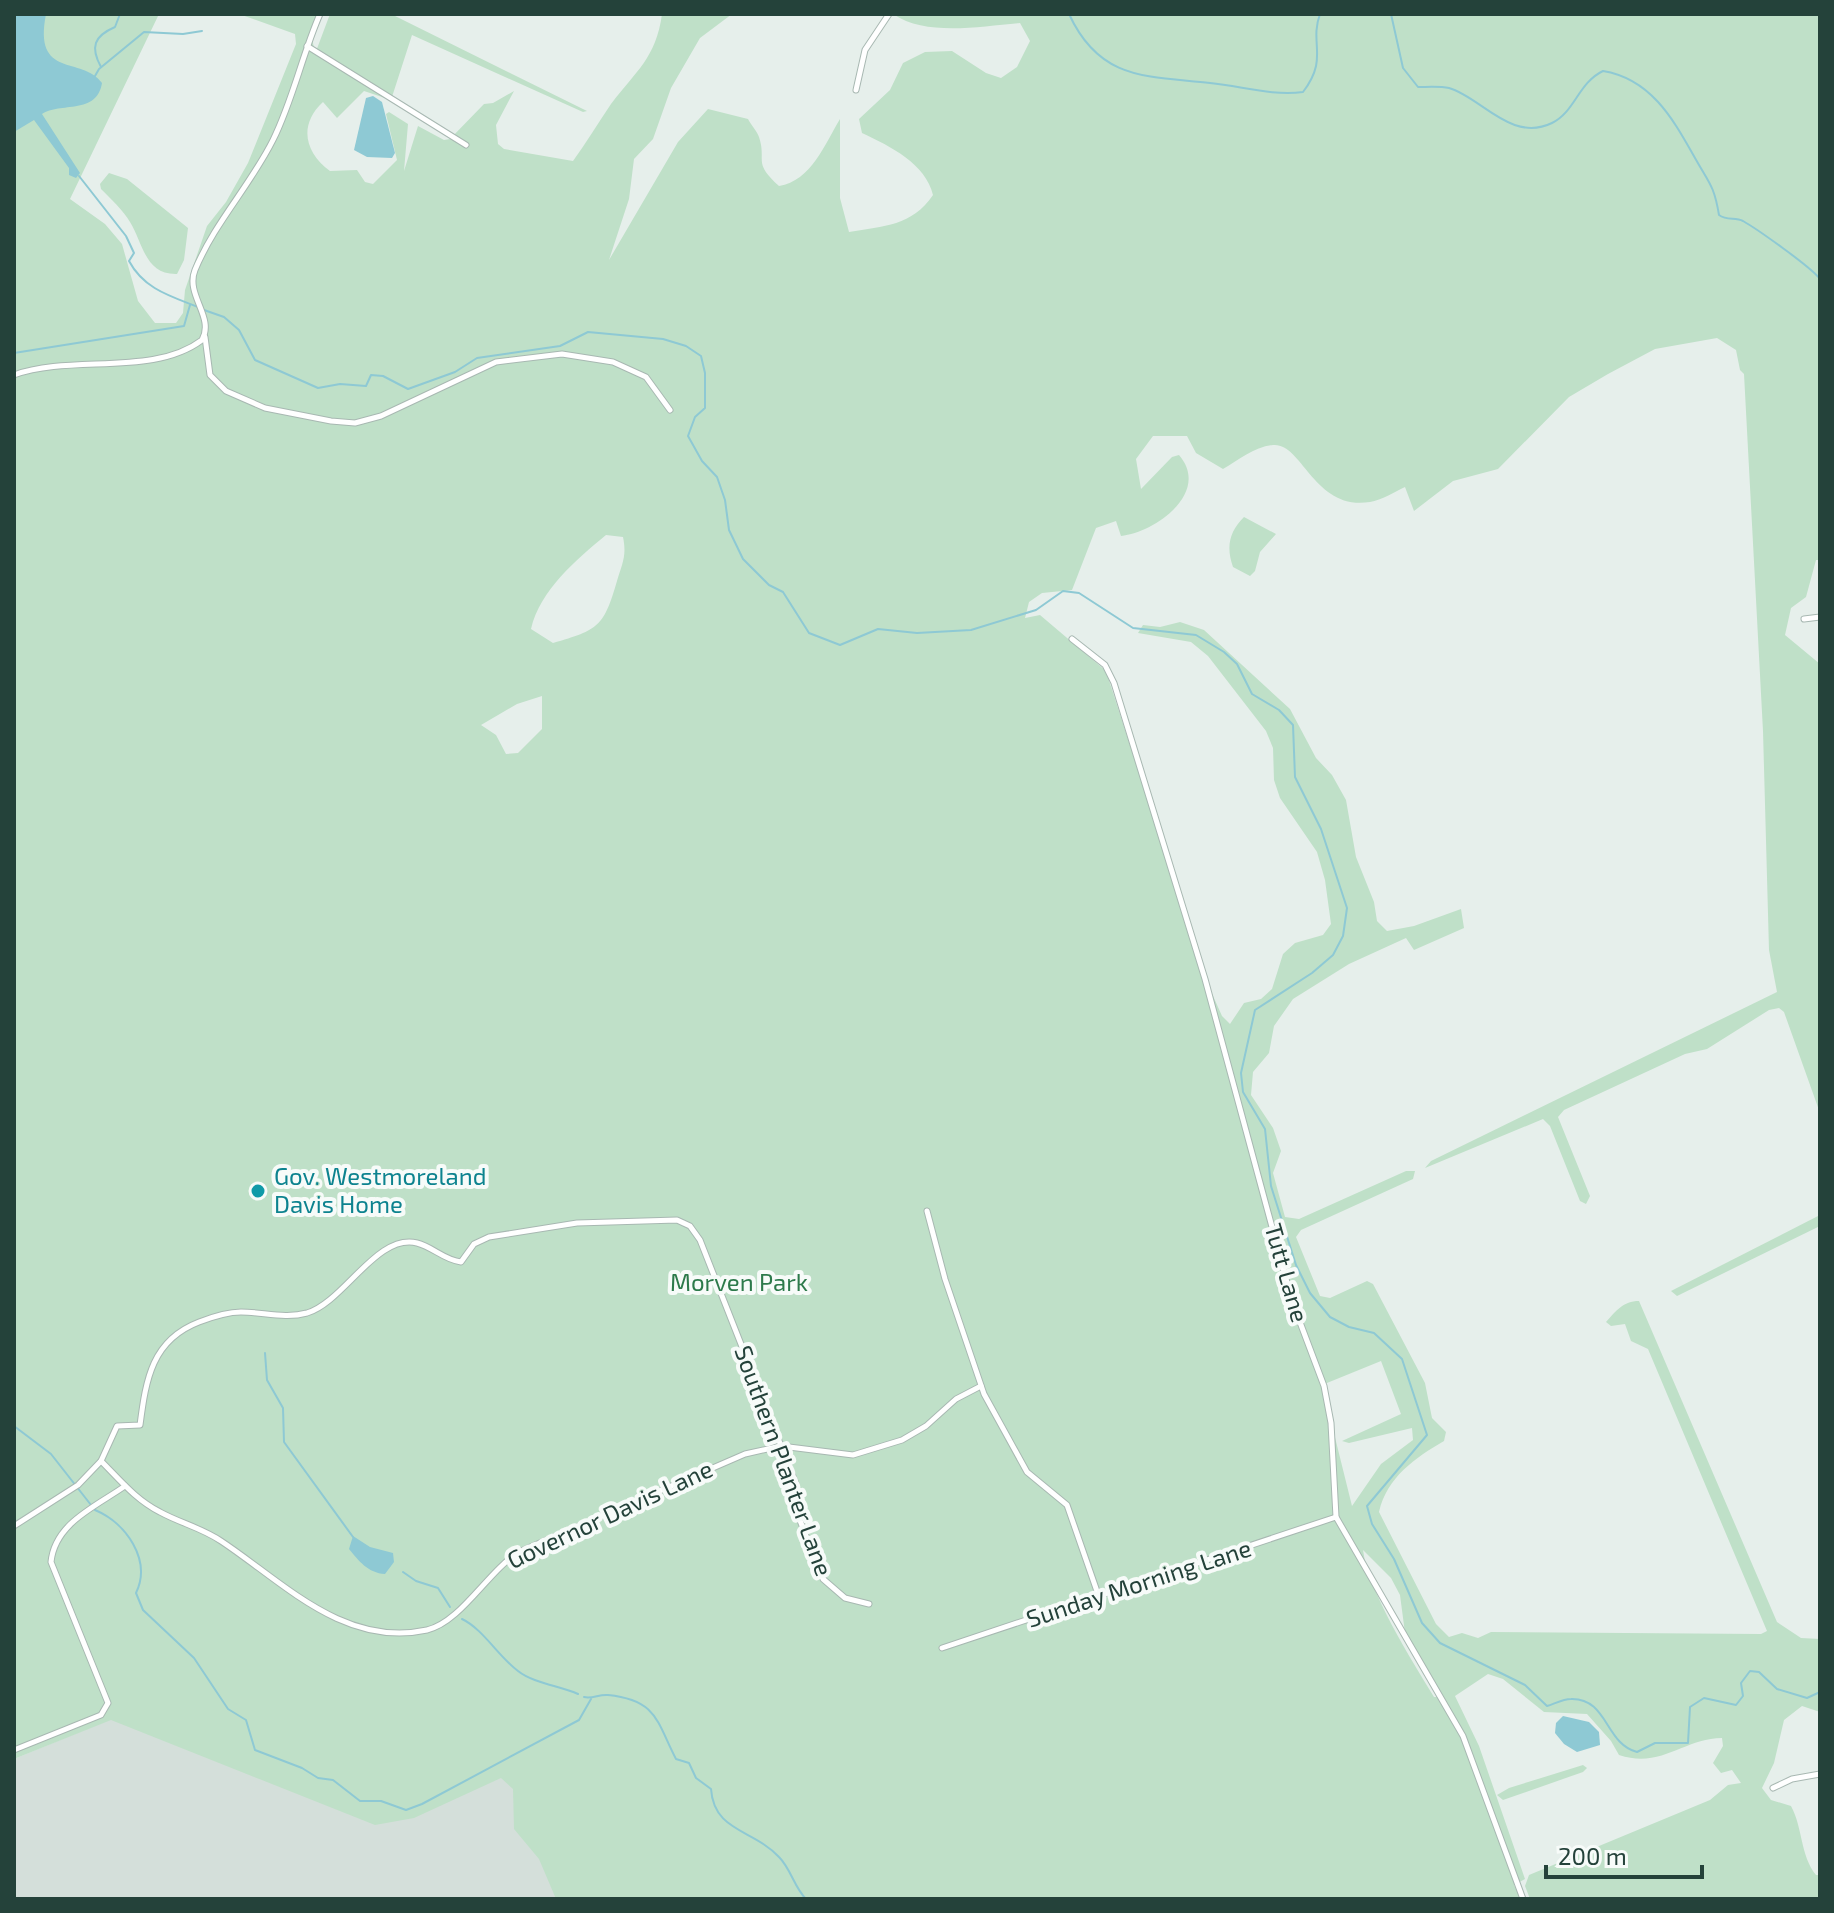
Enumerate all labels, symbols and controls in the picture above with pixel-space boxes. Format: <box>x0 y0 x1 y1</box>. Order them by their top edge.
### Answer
place label: Gov. Westmoreland Davis Home <box>274 1161 486 1218</box>
marker: Gov. Westmoreland Davis Home <box>249 1182 267 1200</box>
street label: Tutt Lane <box>1260 1220 1315 1325</box>
park label: Morven Park <box>670 1267 808 1296</box>
street label: Southern Planter Lane <box>729 1341 840 1580</box>
street label: Governor Davis Lane <box>502 1453 717 1574</box>
street label: Sunday Morning Lane <box>1022 1533 1255 1633</box>
scale bar <box>1546 1829 1702 1879</box>
text: 200 m <box>1558 1841 1627 1870</box>

